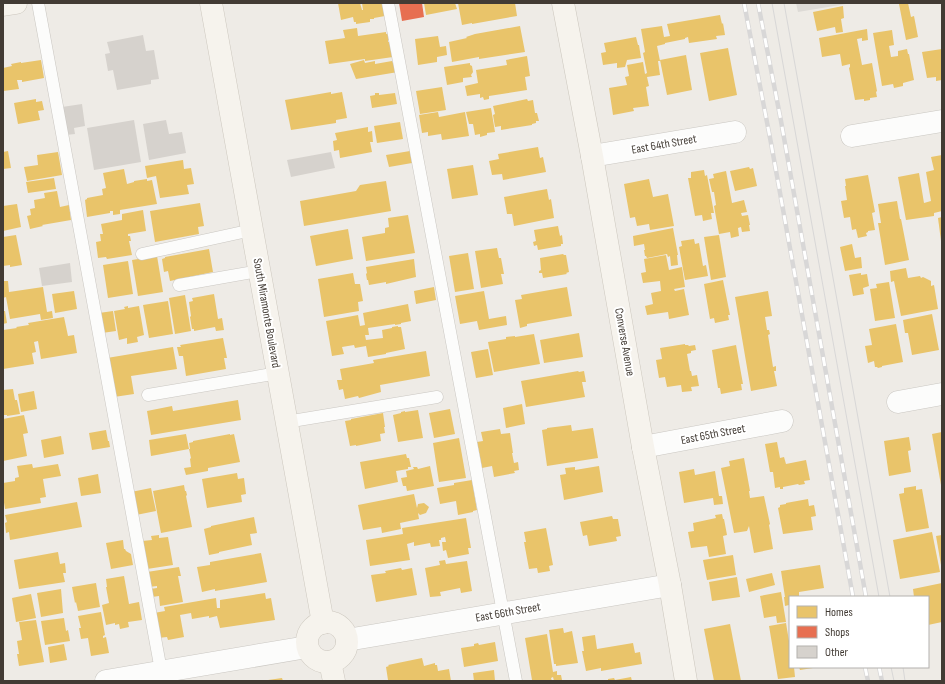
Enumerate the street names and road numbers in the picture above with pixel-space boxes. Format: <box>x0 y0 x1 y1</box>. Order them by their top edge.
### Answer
street label: East 64th Street <box>630 131 698 158</box>
street label: South Miramonte Boulevard <box>249 257 284 369</box>
street label: Converse Avenue <box>611 307 638 377</box>
street label: East 65th Street <box>680 421 747 448</box>
street label: East 66th Street <box>474 599 542 626</box>

